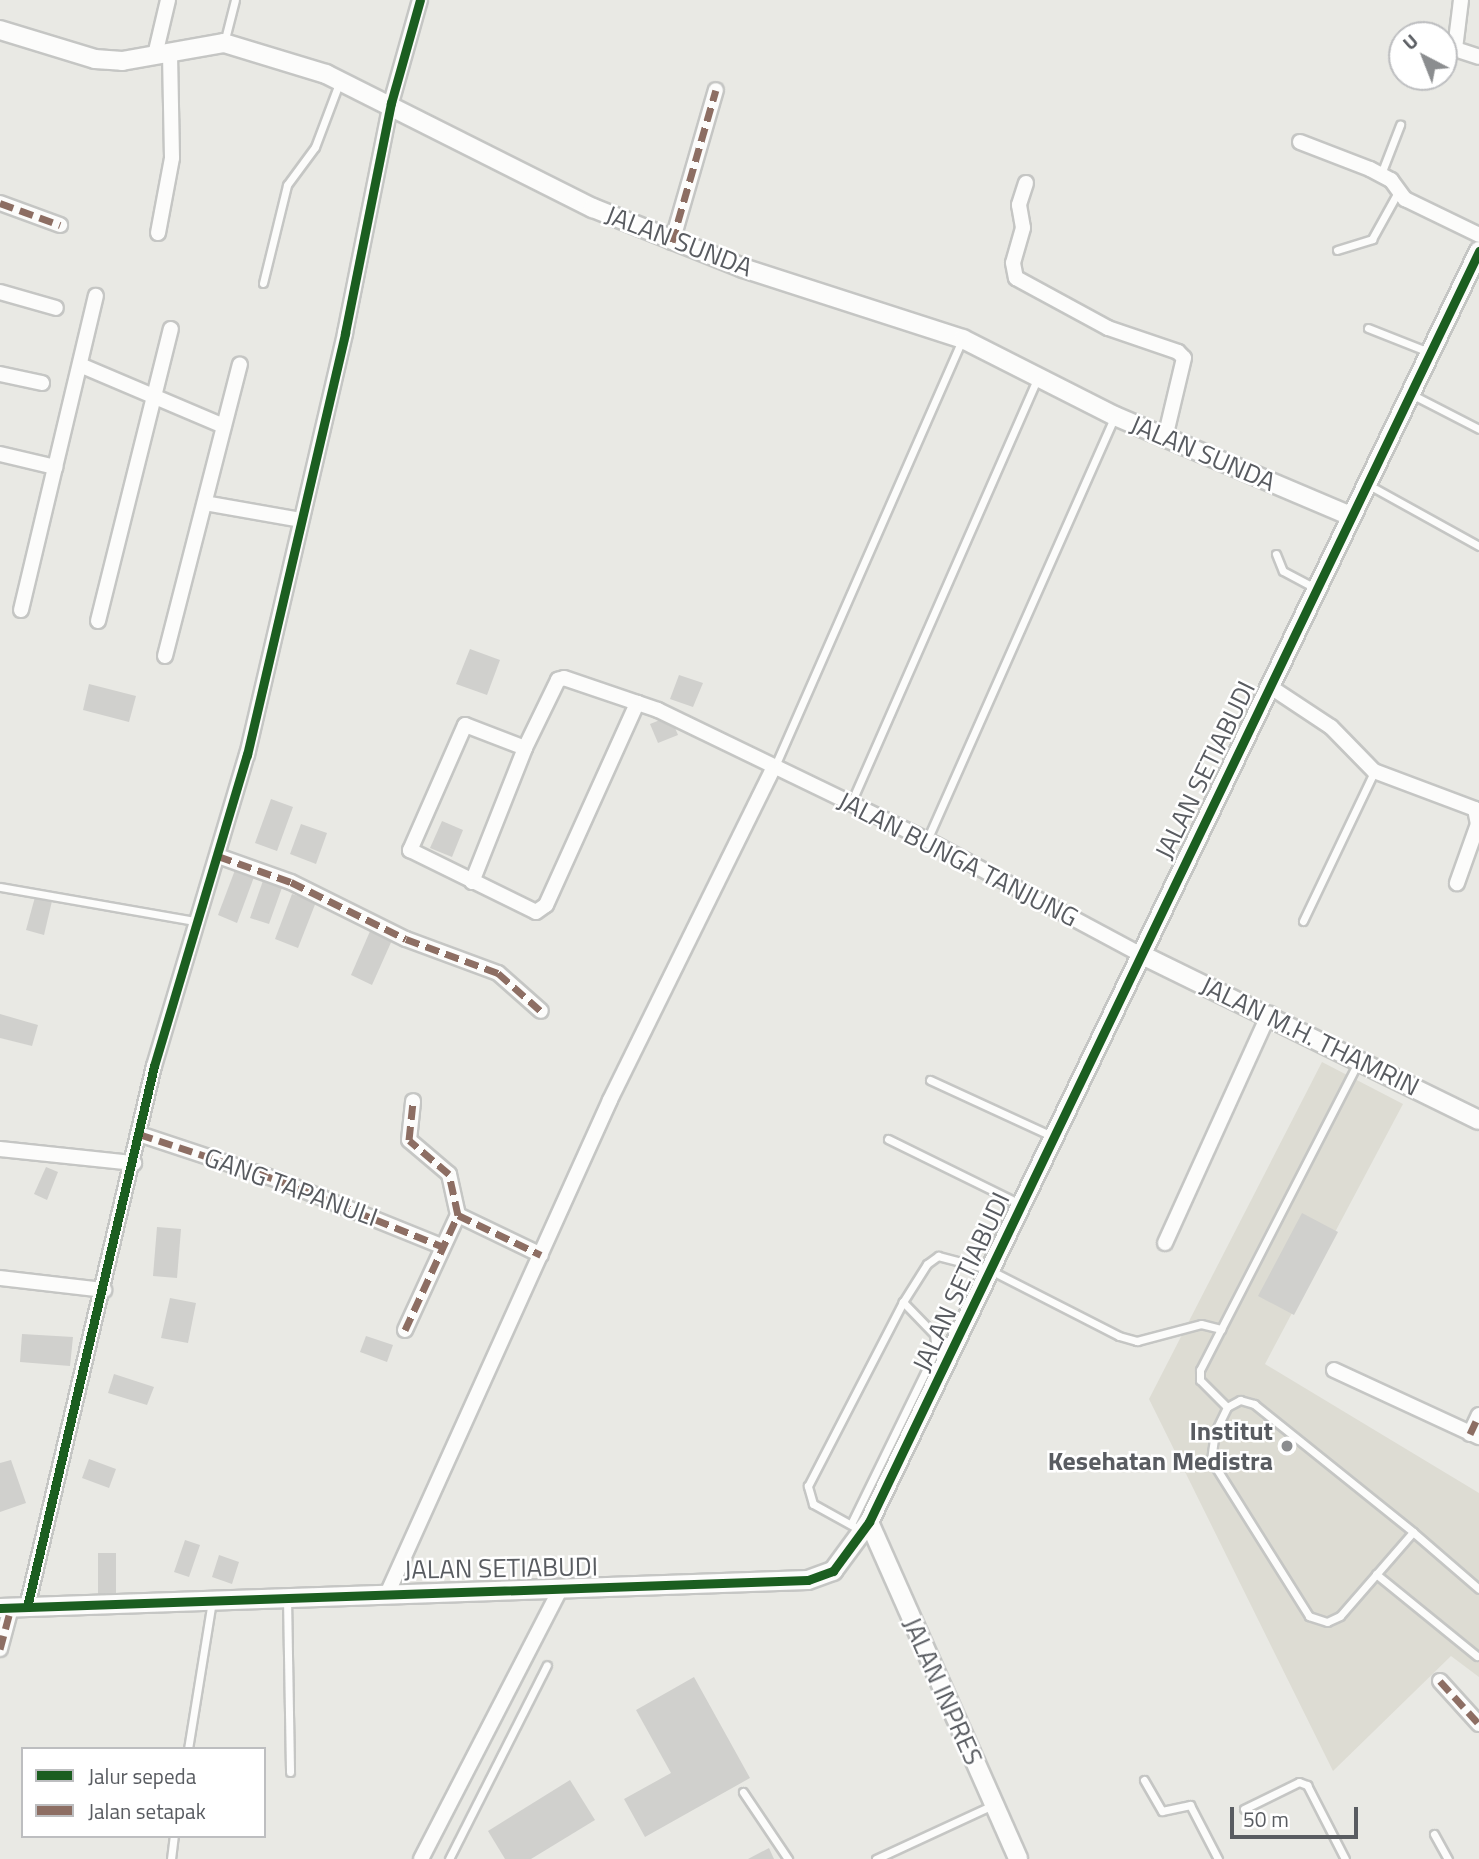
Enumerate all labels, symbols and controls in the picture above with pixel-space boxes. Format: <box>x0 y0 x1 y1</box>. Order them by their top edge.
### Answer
north arrow <box>1388 21 1458 91</box>
text: U <box>1396 27 1424 56</box>
street label: JALAN SUNDA <box>601 199 757 283</box>
street label: JALAN SUNDA <box>1126 408 1280 498</box>
street label: JALAN SETIABUDI <box>1148 676 1262 864</box>
street label: JALAN BUNGA TANJUNG <box>833 785 1083 933</box>
street label: JALAN M.H. THAMRIN <box>1196 970 1424 1102</box>
street label: GANG TAPANULI <box>200 1141 382 1233</box>
street label: JALAN SETIABUDI <box>906 1187 1016 1377</box>
place label: Institut Kesehatan Medistra <box>1048 1415 1273 1476</box>
marker: Institut Kesehatan Medistra <box>1279 1438 1295 1454</box>
street label: JALAN SETIABUDI <box>404 1551 598 1585</box>
street label: JALAN INPRES <box>897 1612 989 1770</box>
legend <box>21 1747 266 1838</box>
text: Jalur sepeda <box>88 1760 196 1792</box>
scale bar <box>1234 1792 1362 1836</box>
text: Jalan setapak <box>88 1795 206 1827</box>
text: 50 m <box>1243 1803 1289 1835</box>

